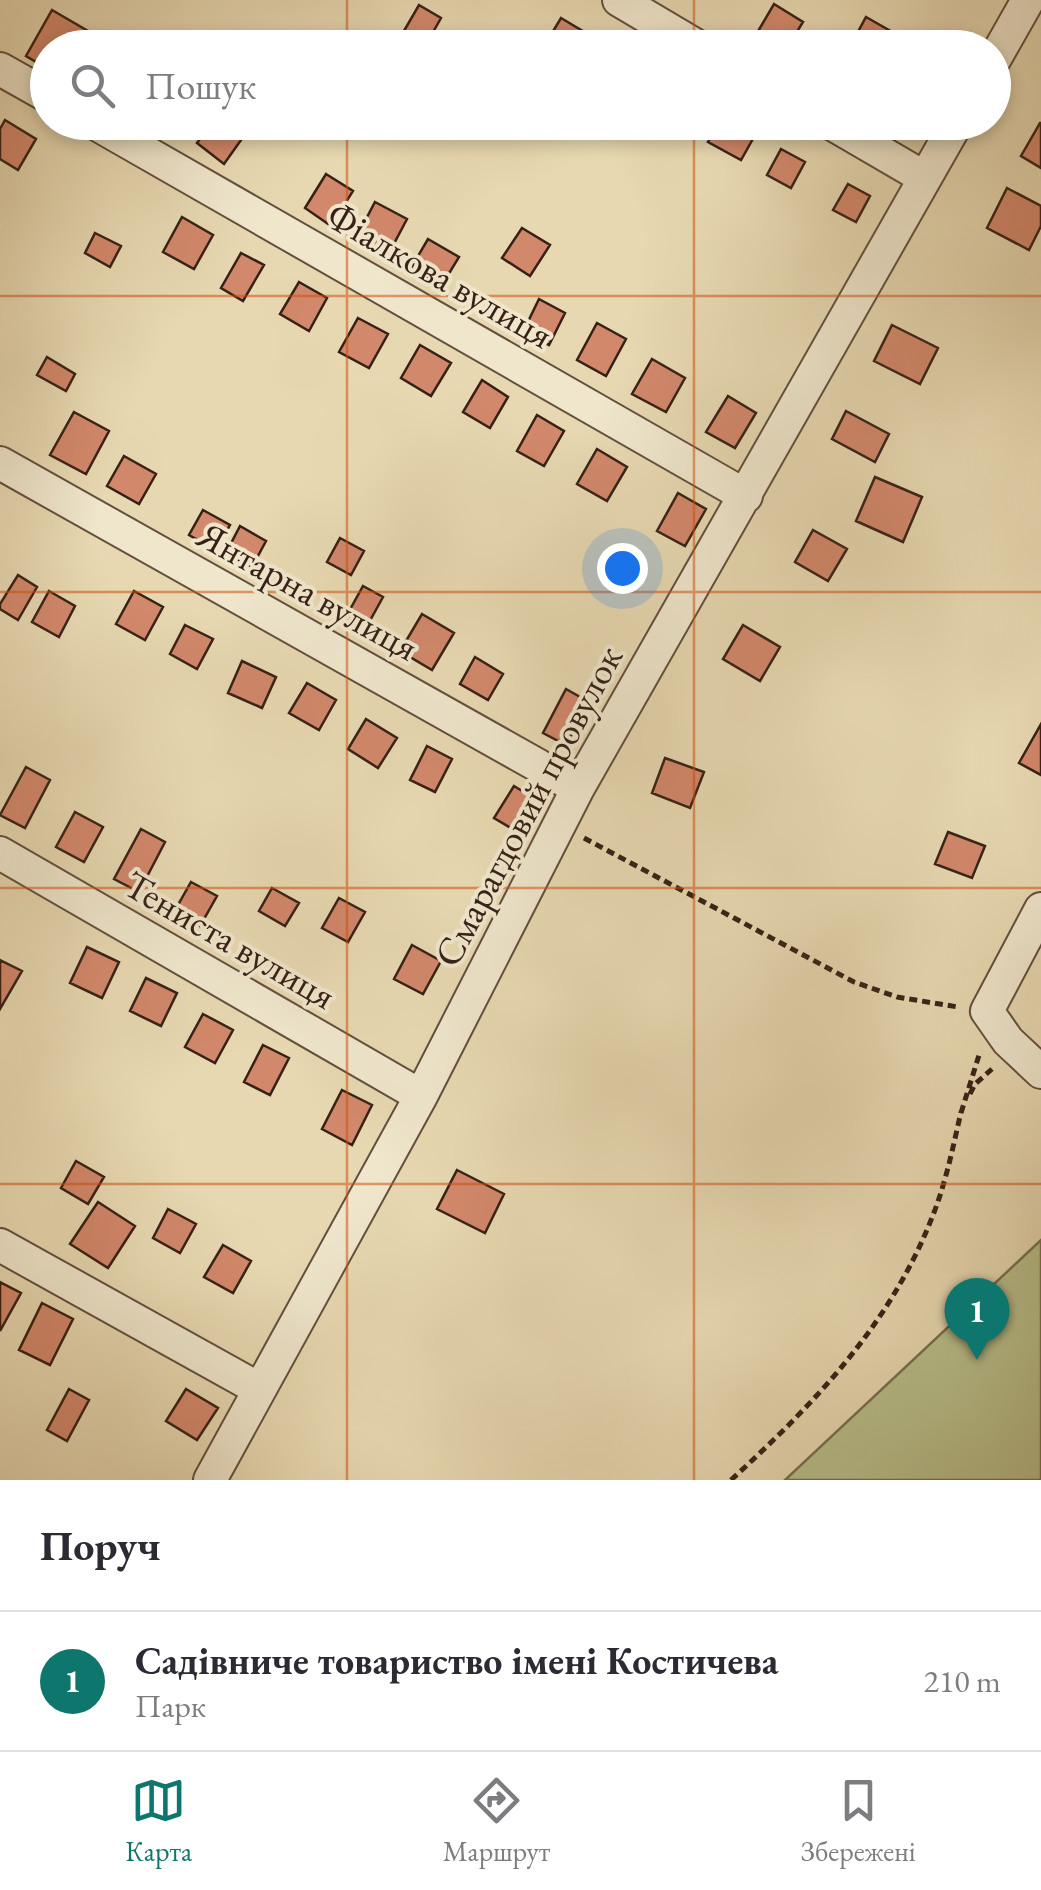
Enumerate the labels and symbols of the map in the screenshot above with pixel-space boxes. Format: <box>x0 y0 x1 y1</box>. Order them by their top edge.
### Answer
street label: Фіалкова вулиця <box>318 190 562 359</box>
street label: Янтарна вулиця <box>189 509 427 671</box>
your location <box>597 543 648 594</box>
street label: Смарагдовий провулок <box>422 637 633 975</box>
street label: Тениста вулиця <box>116 859 345 1020</box>
pin: 1 <box>944 1278 1010 1360</box>

